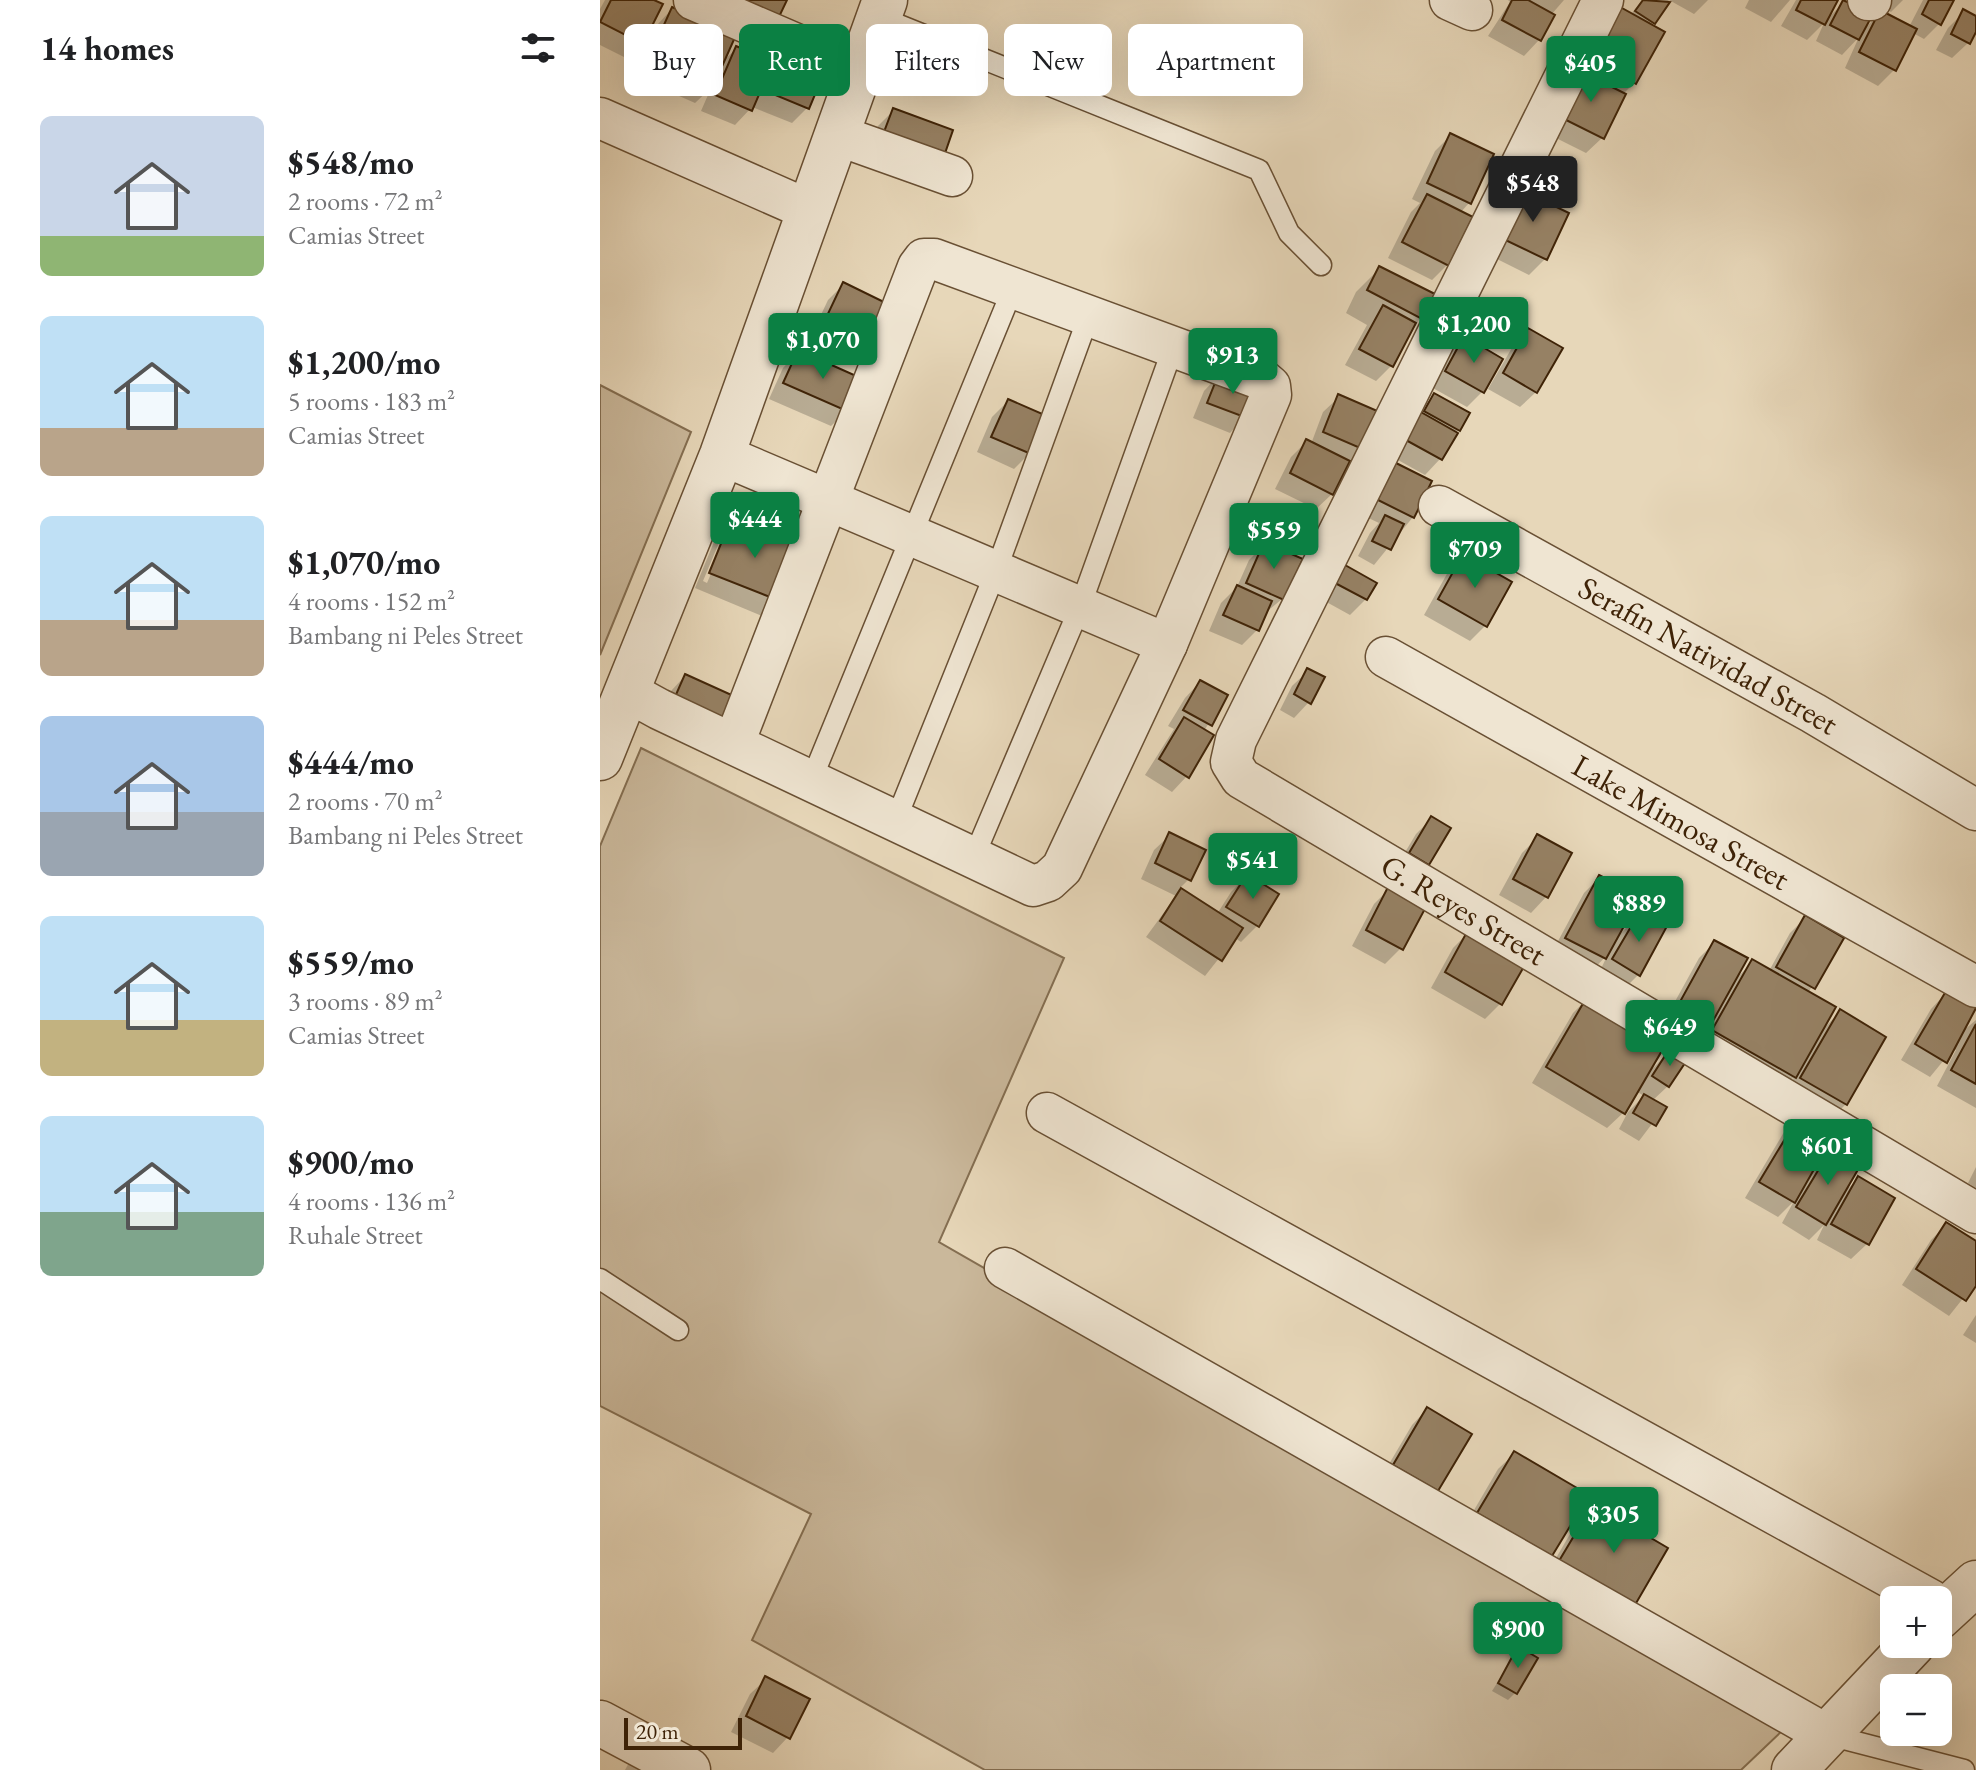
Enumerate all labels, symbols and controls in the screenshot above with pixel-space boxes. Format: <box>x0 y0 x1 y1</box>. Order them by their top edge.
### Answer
chip: Buy <box>624 24 723 96</box>
chip: Rent <box>739 24 850 96</box>
chip: Filters <box>866 24 988 96</box>
chip: New <box>1004 24 1112 96</box>
chip: Apartment <box>1128 24 1303 96</box>
text: 14 homes <box>40 26 174 70</box>
icon: filters <box>516 26 560 70</box>
pin: $405 <box>1544 36 1638 104</box>
text: $405 <box>1564 45 1618 79</box>
text: $548/mo <box>288 140 414 184</box>
icon: home <box>104 148 200 244</box>
pin: $548 <box>1486 156 1580 224</box>
text: $548 <box>1506 165 1560 199</box>
text: 2 rooms · 72 m² <box>288 184 443 218</box>
text: Camias Street <box>288 218 425 252</box>
pin: $1,200 <box>1409 297 1539 365</box>
text: $1,200 <box>1437 306 1511 340</box>
pin: $1,070 <box>758 313 888 381</box>
text: $1,070 <box>786 322 860 356</box>
pin: $913 <box>1186 328 1280 396</box>
text: $913 <box>1206 337 1260 371</box>
text: $1,200/mo <box>288 340 440 384</box>
icon: home <box>104 348 200 444</box>
text: 5 rooms · 183 m² <box>288 384 455 418</box>
text: Camias Street <box>288 418 425 452</box>
pin: $444 <box>708 492 802 560</box>
text: $444 <box>728 501 782 535</box>
pin: $559 <box>1227 503 1321 571</box>
text: $559 <box>1247 512 1301 546</box>
pin: $709 <box>1428 522 1522 590</box>
text: $709 <box>1448 531 1502 565</box>
text: $1,070/mo <box>288 540 440 584</box>
icon: home <box>104 548 200 644</box>
street label: Serafin Natividad Street <box>1571 566 1846 744</box>
text: 4 rooms · 152 m² <box>288 584 455 618</box>
text: Bambang ni Peles Street <box>288 618 523 652</box>
text: $444/mo <box>288 740 414 784</box>
street label: Lake Mimosa Street <box>1565 744 1797 900</box>
icon: home <box>104 748 200 844</box>
text: 2 rooms · 70 m² <box>288 784 443 818</box>
text: Bambang ni Peles Street <box>288 818 523 852</box>
pin: $541 <box>1206 833 1300 901</box>
text: $541 <box>1226 842 1280 876</box>
street label: G. Reyes Street <box>1373 844 1554 975</box>
pin: $889 <box>1592 876 1686 944</box>
text: $889 <box>1612 885 1666 919</box>
text: $559/mo <box>288 940 414 984</box>
icon: home <box>104 948 200 1044</box>
text: 3 rooms · 89 m² <box>288 984 443 1018</box>
pin: $649 <box>1623 1000 1717 1068</box>
text: $649 <box>1643 1009 1697 1043</box>
text: Camias Street <box>288 1018 425 1052</box>
pin: $601 <box>1781 1119 1875 1187</box>
text: $601 <box>1801 1128 1855 1162</box>
text: $900/mo <box>288 1140 414 1184</box>
icon: home <box>104 1148 200 1244</box>
text: 4 rooms · 136 m² <box>288 1184 455 1218</box>
text: Ruhale Street <box>288 1218 423 1252</box>
pin: $305 <box>1567 1487 1661 1555</box>
text: $305 <box>1587 1496 1641 1530</box>
map controls <box>1880 1586 1952 1746</box>
button: + <box>1880 1586 1952 1658</box>
pin: $900 <box>1471 1602 1565 1670</box>
text: $900 <box>1491 1611 1545 1645</box>
button: − <box>1880 1674 1952 1746</box>
scale bar <box>624 1714 742 1750</box>
text: 20 m <box>636 1717 679 1746</box>

